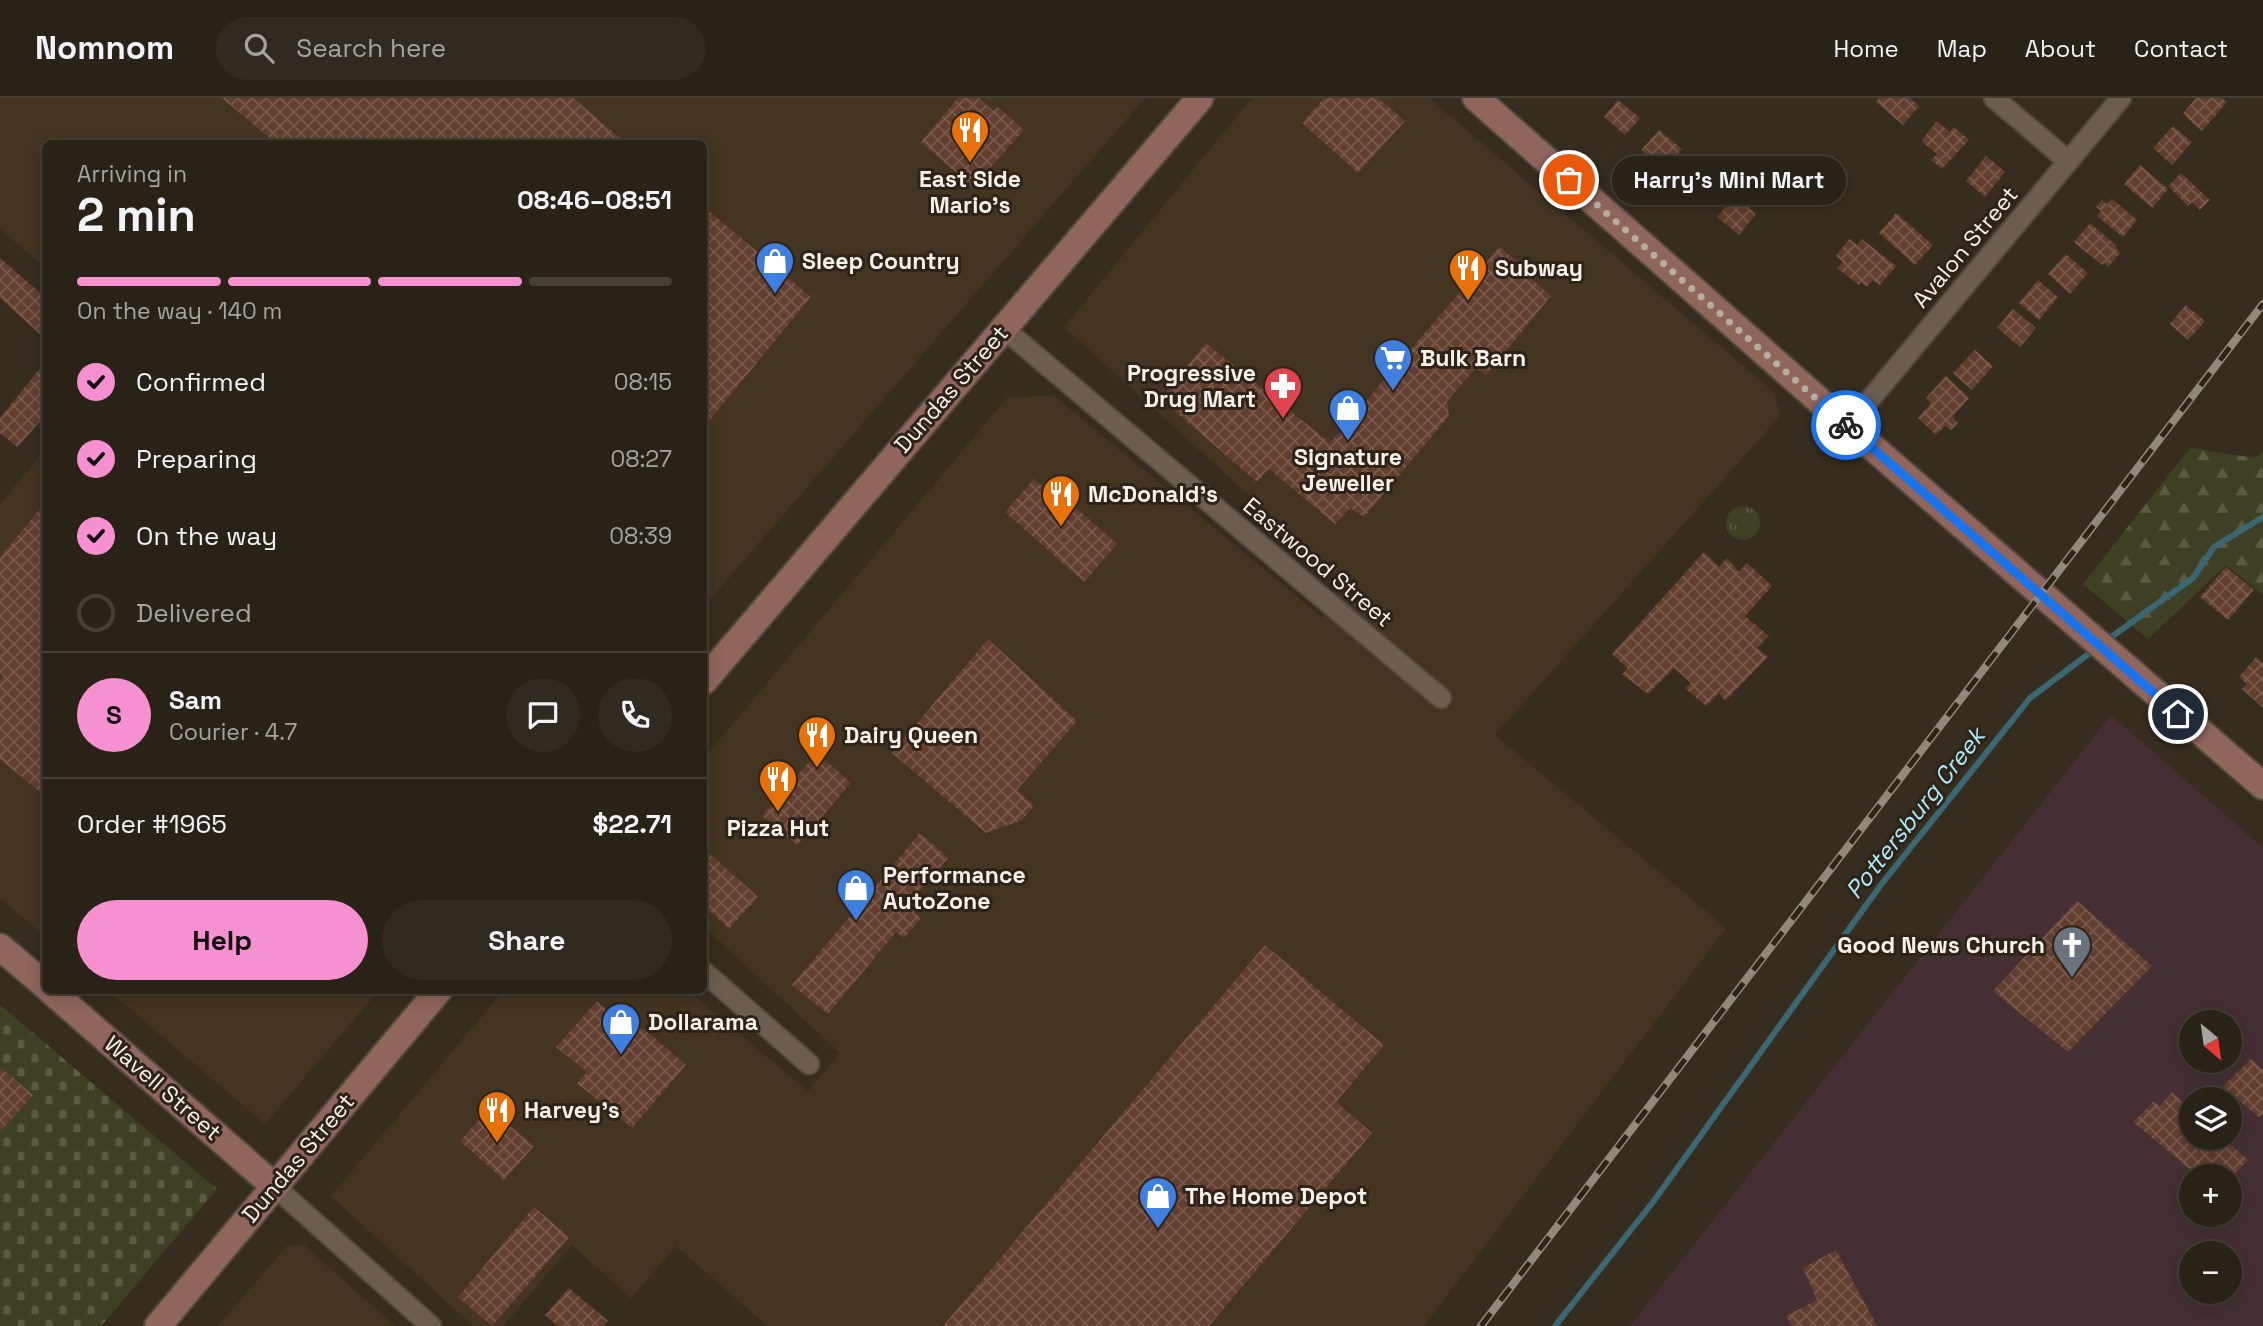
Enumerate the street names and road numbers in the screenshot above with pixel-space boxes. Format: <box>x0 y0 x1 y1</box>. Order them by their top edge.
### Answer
street label: Avalon Street <box>1905 180 2025 314</box>
street label: Dundas Street <box>887 319 1015 459</box>
street label: Eastwood Street <box>1237 491 1399 633</box>
street label: Wavell Street <box>98 1029 228 1147</box>
street label: Dundas Street <box>235 1087 361 1229</box>

